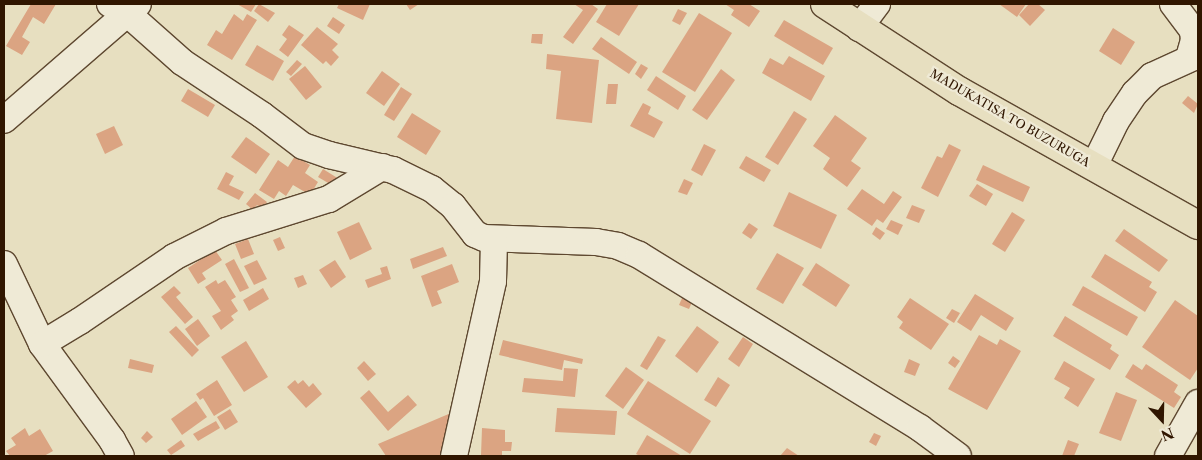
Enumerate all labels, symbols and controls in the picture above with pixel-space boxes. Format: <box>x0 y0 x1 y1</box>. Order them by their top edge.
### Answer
street label: MADUKATISA TO BUZURUGA <box>927 66 1093 170</box>
north arrow <box>1137 395 1187 445</box>
text: N <box>1158 423 1176 445</box>

